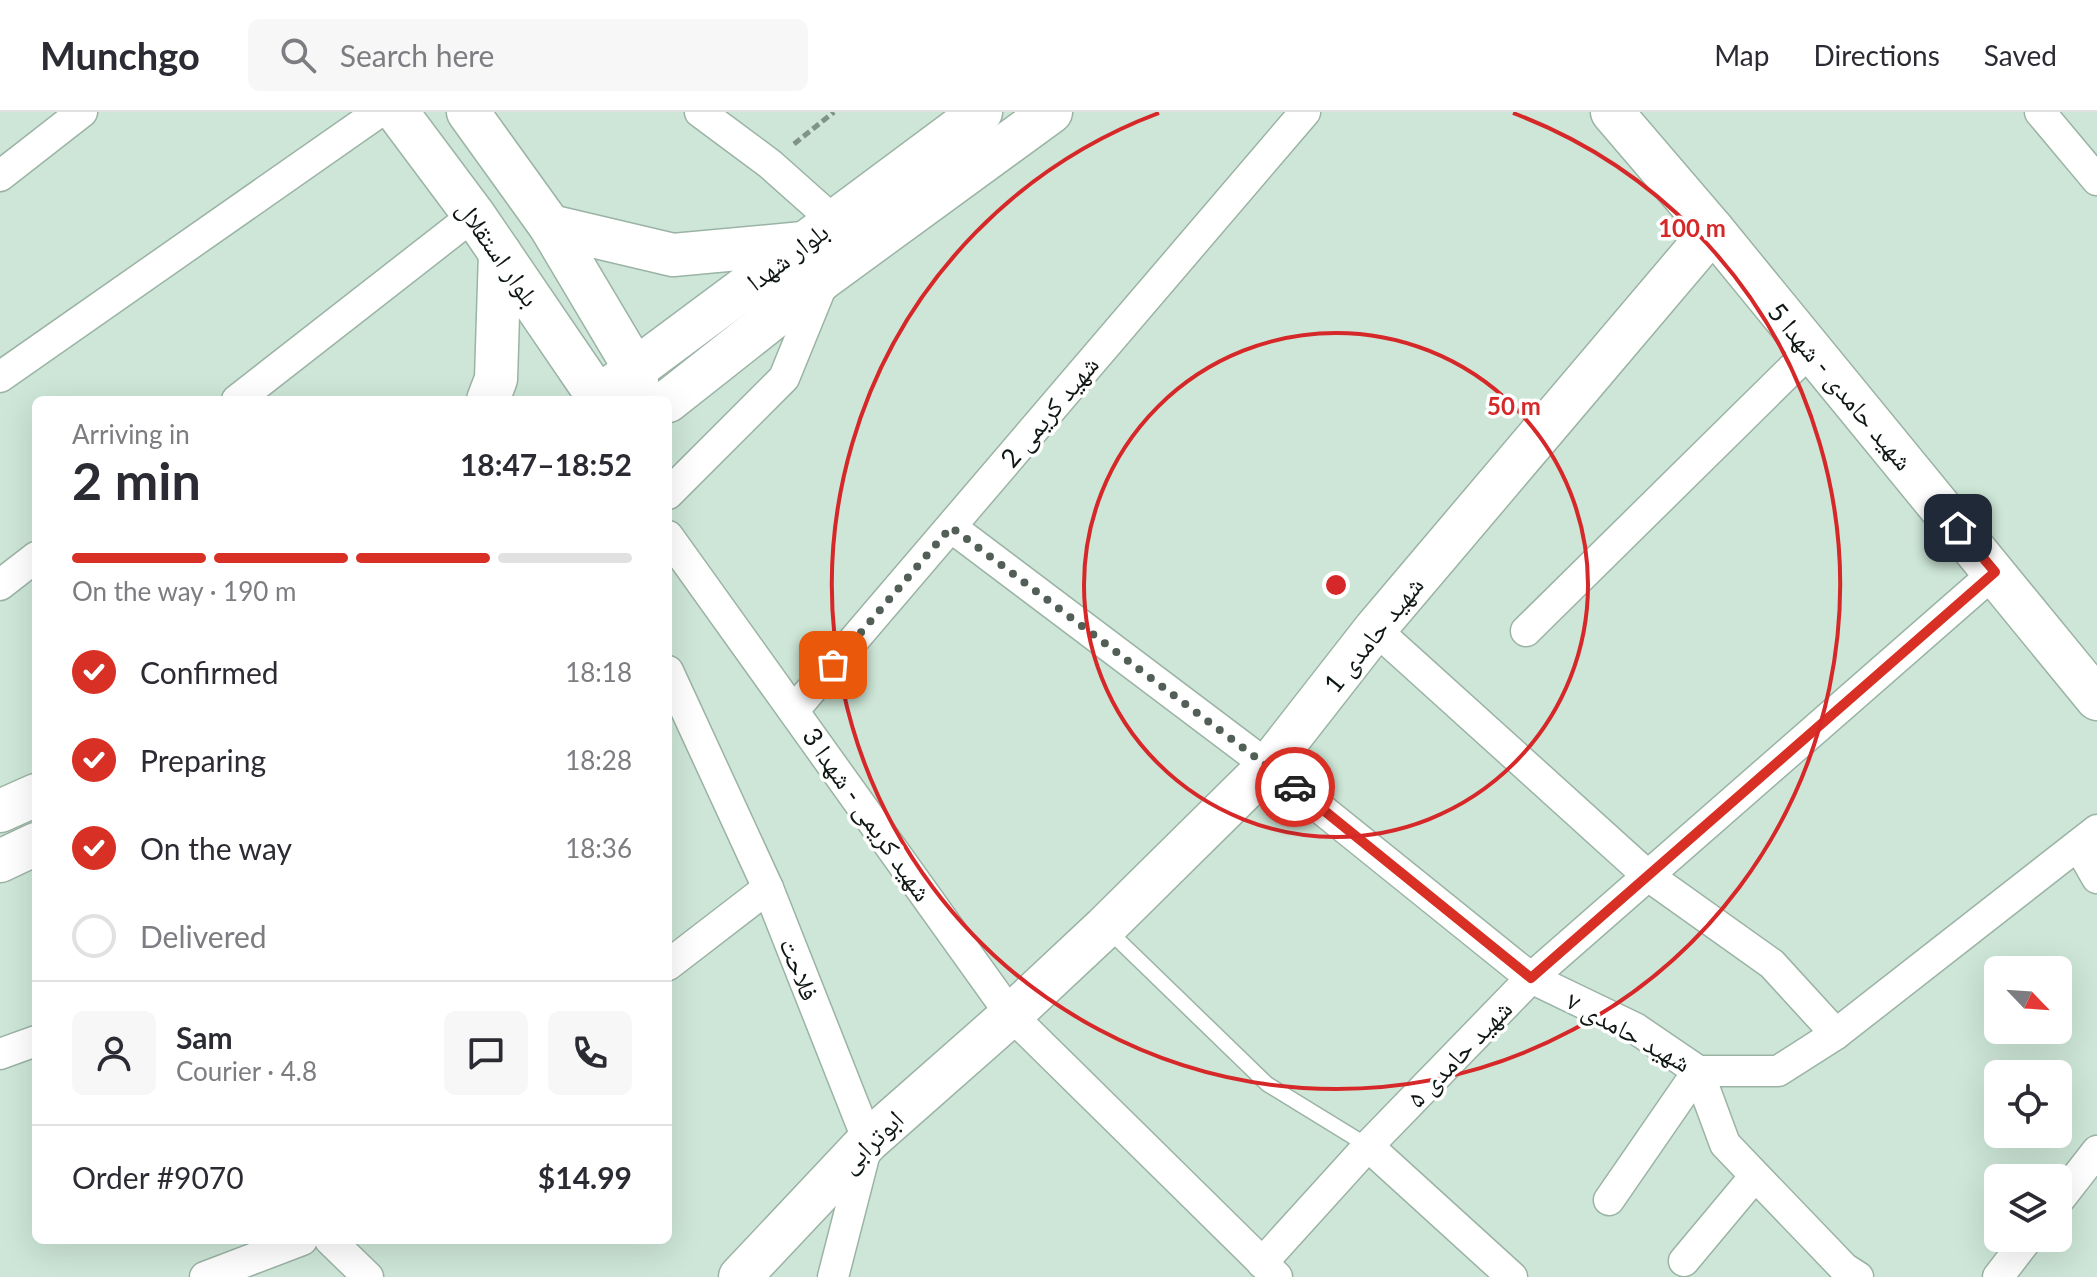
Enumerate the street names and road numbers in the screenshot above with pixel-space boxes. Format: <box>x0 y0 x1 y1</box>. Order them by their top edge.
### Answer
street label: بلوار استقلال <box>450 194 547 313</box>
street label: بلوار شهدا <box>740 215 834 297</box>
street label: شهید حامدی - شهدا 5 <box>1761 296 1920 477</box>
street label: شهيد کريمی 2 <box>993 349 1106 474</box>
street label: شهيد حامدی 1 <box>1316 569 1430 699</box>
street label: شهيد کريمی - شهدا 3 <box>795 721 940 907</box>
street label: فلاحت <box>773 933 827 1005</box>
street label: شهید حامدی ۷ <box>1561 984 1697 1079</box>
street label: شهید حامدی ۵ <box>1400 993 1519 1114</box>
street label: ابوترابی <box>832 1103 910 1180</box>

